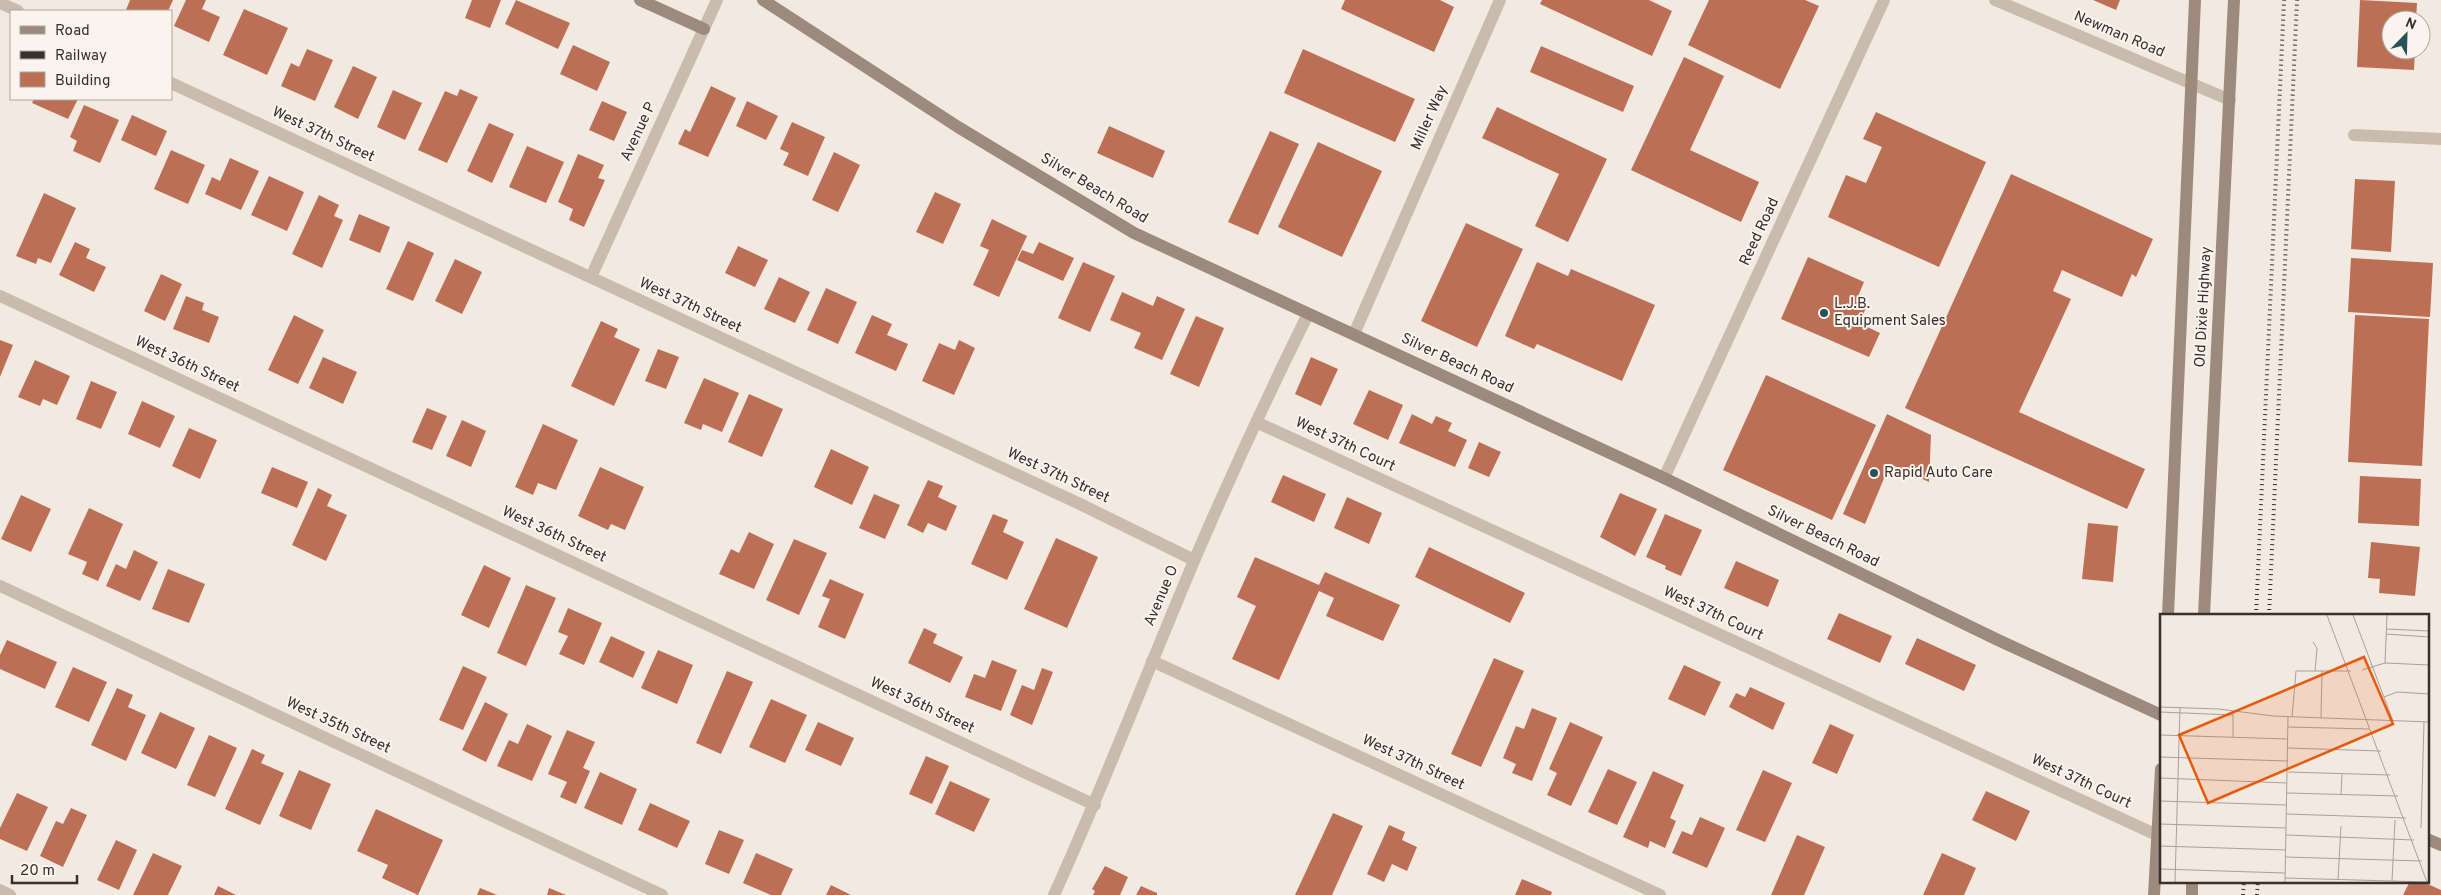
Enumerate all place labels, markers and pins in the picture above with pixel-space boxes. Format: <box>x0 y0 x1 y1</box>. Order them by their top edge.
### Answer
place label: L.J.B. Equipment Sales <box>1834 295 1946 331</box>
marker: L.J.B. Equipment Sales <box>1818 307 1830 319</box>
place label: Rapid Auto Care <box>1884 464 1993 483</box>
marker: Rapid Auto Care <box>1868 467 1880 479</box>

